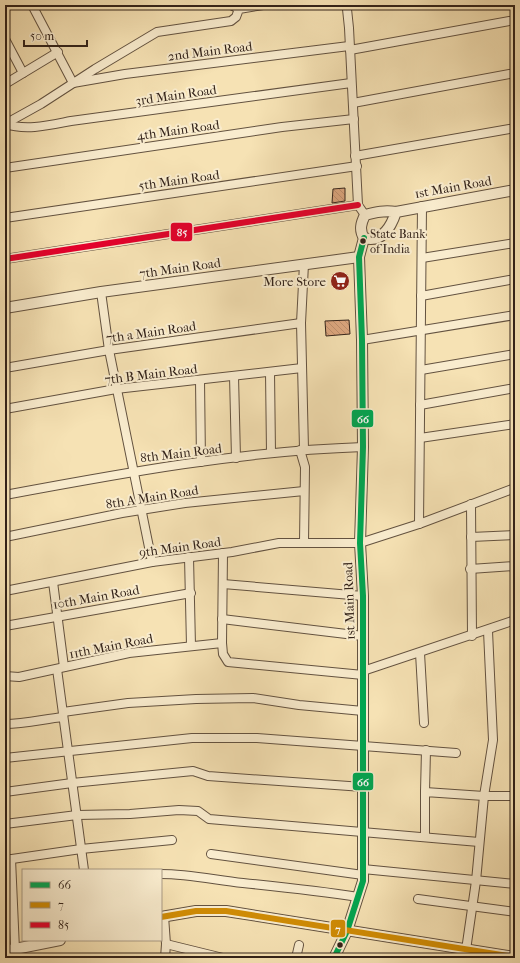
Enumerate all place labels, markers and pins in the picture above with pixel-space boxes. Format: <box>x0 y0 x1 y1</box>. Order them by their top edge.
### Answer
place label: State Bank of India <box>370 227 426 256</box>
marker: State Bank of India <box>358 236 368 246</box>
supermarket icon: More Store <box>329 270 351 292</box>
place label: More Store <box>263 274 327 289</box>
unlabelled marker <box>335 940 345 950</box>

